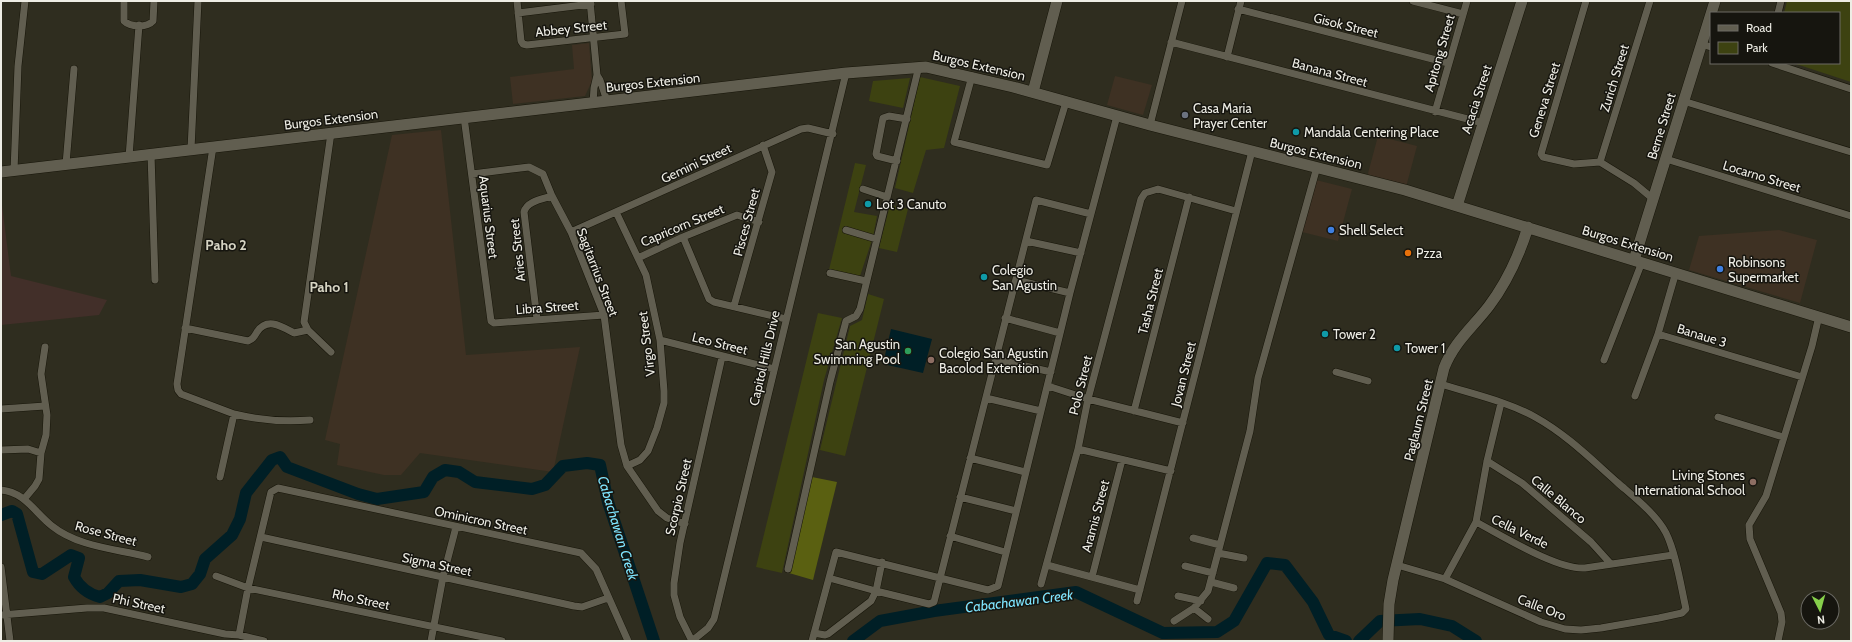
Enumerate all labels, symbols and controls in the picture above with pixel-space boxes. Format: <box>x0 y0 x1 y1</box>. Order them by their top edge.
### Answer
street label: Gisok Street <box>1312 9 1381 41</box>
street label: Apitong Street <box>1420 12 1458 93</box>
legend <box>1710 12 1840 64</box>
street label: Abbey Street <box>534 16 608 40</box>
text: Road <box>1746 20 1772 35</box>
text: Park <box>1746 40 1768 55</box>
street label: Zurich Street <box>1596 42 1632 114</box>
street label: Burgos Extension <box>931 47 1027 83</box>
street label: Banana Street <box>1291 54 1370 90</box>
street label: Geneva Street <box>1525 60 1563 140</box>
street label: Acacia Street <box>1457 62 1495 135</box>
street label: Burgos Extension <box>605 69 701 95</box>
street label: Berne Street <box>1643 90 1679 161</box>
place label: Casa Maria Prayer Center <box>1193 100 1268 131</box>
street label: Burgos Extension <box>283 105 379 133</box>
marker: Casa Maria Prayer Center <box>1180 110 1190 120</box>
place label: Mandala Centering Place <box>1304 124 1439 140</box>
marker: Mandala Centering Place <box>1291 127 1301 137</box>
street label: Burgos Extension <box>1268 134 1364 172</box>
street label: Gemini Street <box>658 139 734 186</box>
street label: Locarno Street <box>1721 157 1803 196</box>
street label: Aquarius Street <box>476 175 502 260</box>
street label: Pisces Street <box>729 186 763 258</box>
place label: Lot 3 Canuto <box>876 196 947 212</box>
marker: Lot 3 Canuto <box>863 199 873 209</box>
street label: Capricorn Street <box>638 200 727 250</box>
street label: Aries Street <box>506 217 528 282</box>
place label: Shell Select <box>1339 222 1404 238</box>
street label: Burgos Extension <box>1580 222 1676 264</box>
marker: Shell Select <box>1326 225 1336 235</box>
street label: Sagitarrius Street <box>574 226 622 319</box>
district label: Paho 2 <box>205 236 247 254</box>
place label: Pzza <box>1416 245 1443 261</box>
marker: Pzza <box>1403 248 1413 258</box>
place label: Robinsons Supermarket <box>1728 254 1799 285</box>
place label: Colegio San Agustin <box>992 262 1057 293</box>
marker: Robinsons Supermarket <box>1715 264 1725 274</box>
street label: Tasha Street <box>1134 266 1166 336</box>
marker: Colegio San Agustin <box>979 272 989 282</box>
district label: Paho 1 <box>309 278 349 296</box>
street label: Libra Street <box>515 297 580 317</box>
street label: Capitol Hills Drive <box>745 309 783 407</box>
street label: Virgo Street <box>634 310 658 377</box>
street label: Banaue 3 <box>1675 320 1729 350</box>
place label: Tower 2 <box>1333 326 1376 342</box>
street label: Leo Street <box>691 328 750 358</box>
marker: Tower 2 <box>1320 329 1330 339</box>
place label: San Agustin Swimming Pool <box>814 336 900 367</box>
street label: Jovan Street <box>1167 339 1199 409</box>
place label: Tower 1 <box>1405 340 1445 356</box>
marker: Tower 1 <box>1392 343 1402 353</box>
place label: Colegio San Agustin Bacolod Extention <box>939 345 1048 376</box>
marker: San Agustin Swimming Pool <box>903 346 913 356</box>
street label: Polo Street <box>1065 353 1095 416</box>
marker: Colegio San Agustin Bacolod Extention <box>926 355 936 365</box>
street label: Paglaum Street <box>1400 377 1436 463</box>
street label: Scorpio Street <box>661 457 695 537</box>
place label: Living Stones International School <box>1634 467 1746 498</box>
street label: Calle Blanco <box>1528 471 1590 527</box>
water label: Cabachawan Creek <box>594 474 643 583</box>
marker: Living Stones International School <box>1748 477 1758 487</box>
street label: Aramis Street <box>1078 478 1112 554</box>
street label: Ominicron Street <box>433 502 530 538</box>
street label: Cella Verde <box>1489 510 1551 552</box>
street label: Rose Street <box>73 517 139 549</box>
street label: Sigma Street <box>401 549 474 579</box>
street label: Rho Street <box>331 585 392 613</box>
water label: Cabachawan Creek <box>964 585 1075 617</box>
street label: Phi Street <box>111 590 167 617</box>
street label: Calle Oro <box>1515 590 1569 624</box>
north arrow <box>1800 590 1840 630</box>
text: N <box>1816 613 1826 627</box>

